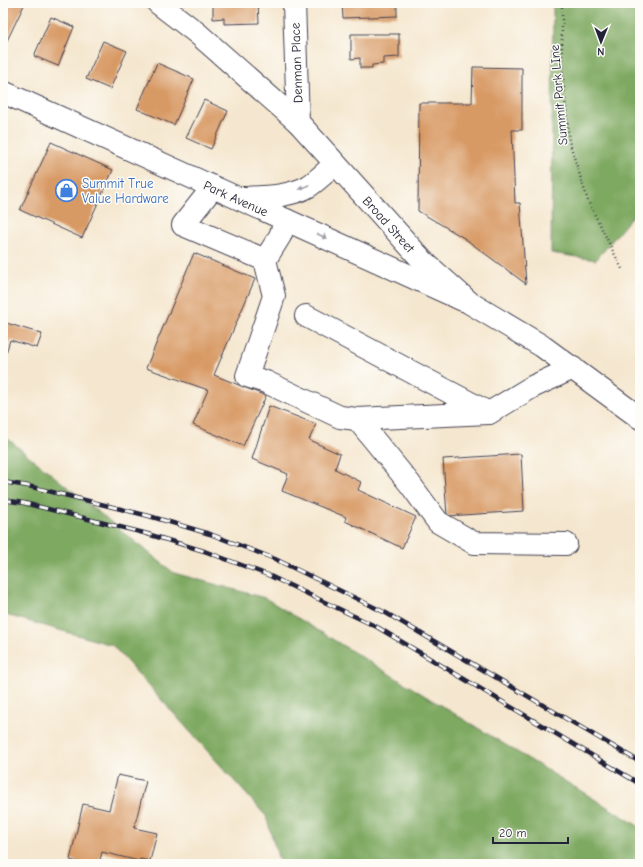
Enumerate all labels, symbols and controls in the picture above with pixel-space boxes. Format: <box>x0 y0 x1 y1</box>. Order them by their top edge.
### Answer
street label: Denman Place <box>288 22 305 103</box>
north arrow <box>581 22 621 62</box>
street label: Summit Park LIne <box>547 44 570 146</box>
text: N <box>597 45 605 58</box>
place label: Summit True Value Hardware <box>82 176 169 206</box>
shop icon: Summit True Value Hardware <box>54 177 80 203</box>
street label: Park Avenue <box>201 178 271 220</box>
one-way arrow <box>299 184 310 190</box>
street label: Broad Street <box>360 193 419 256</box>
one-way arrow <box>316 233 328 239</box>
scale bar <box>493 819 568 845</box>
text: 20 m <box>499 826 527 840</box>

